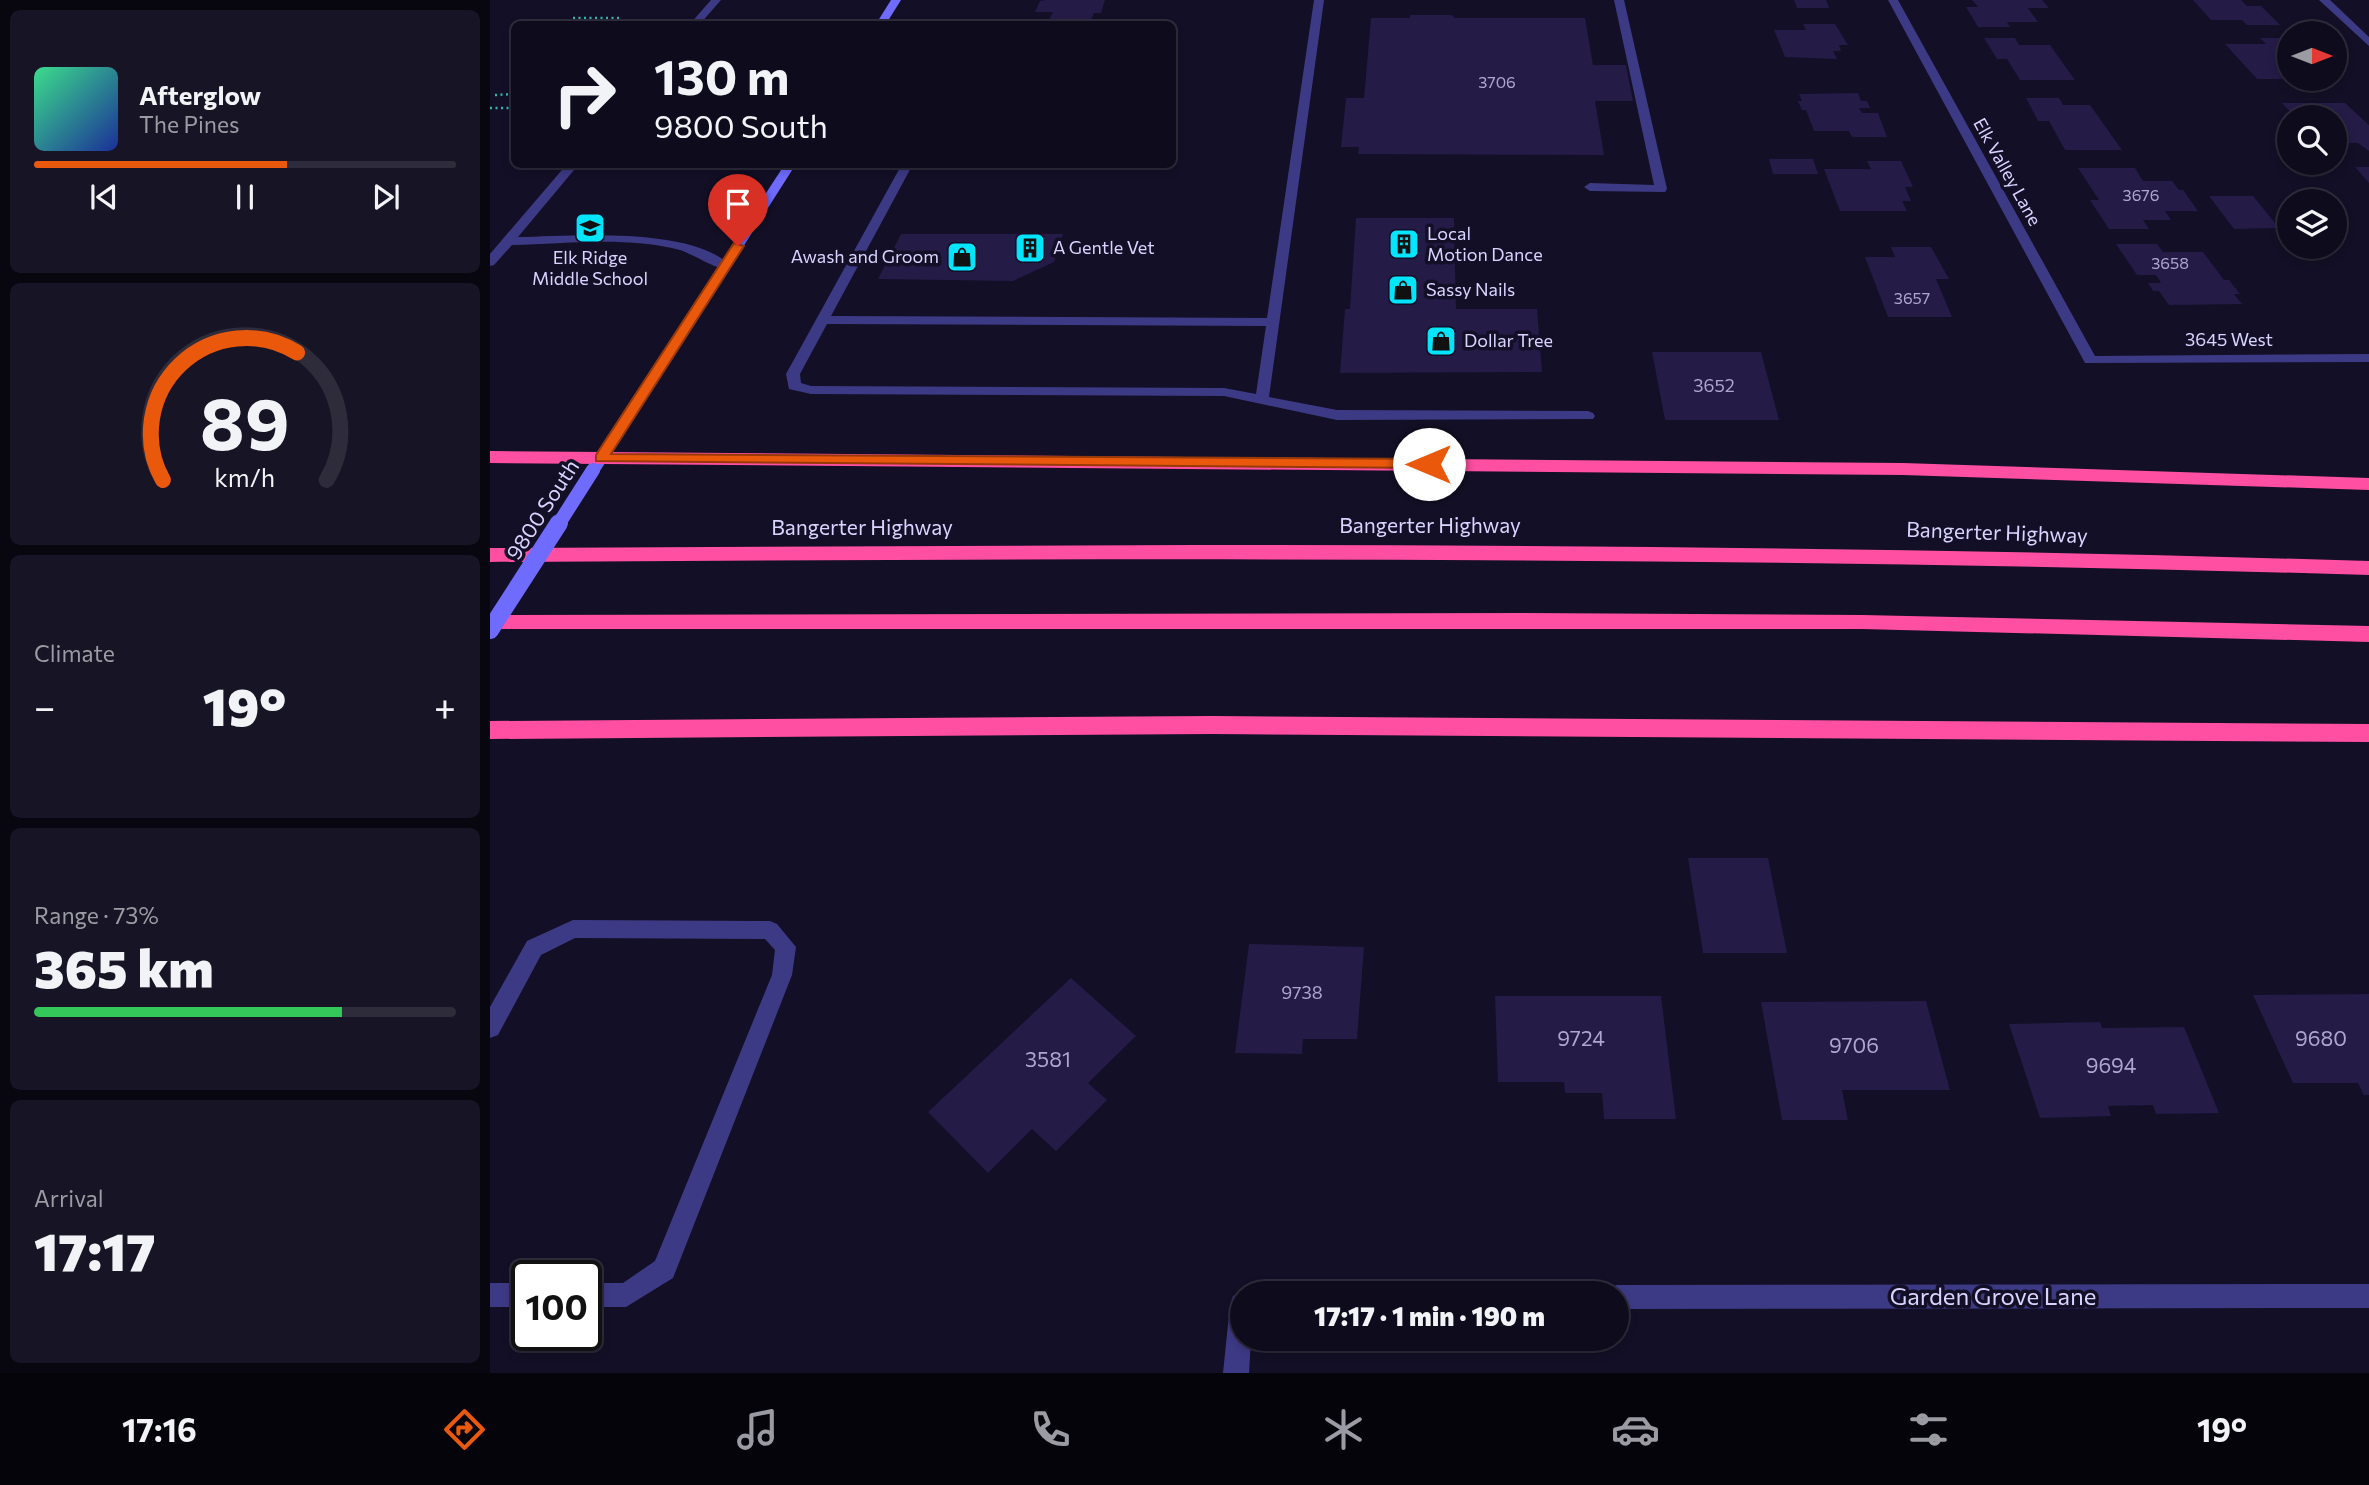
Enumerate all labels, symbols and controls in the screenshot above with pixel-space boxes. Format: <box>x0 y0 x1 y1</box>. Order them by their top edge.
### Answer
north arrow <box>2277 21 2347 91</box>
map controls <box>2277 21 2347 259</box>
text: 130 m <box>654 45 789 105</box>
icon: right <box>539 49 630 140</box>
house number: 3706 <box>1478 72 1516 91</box>
text: Afterglow <box>139 79 261 110</box>
text: 9800 South <box>654 105 828 145</box>
button: search <box>2277 105 2347 175</box>
text: The Pines <box>139 110 240 138</box>
street label: Elk Valley Lane <box>1969 114 2047 229</box>
pin <box>708 174 768 246</box>
icon: previous <box>85 178 123 216</box>
icon: pause <box>226 178 264 216</box>
icon: next <box>367 178 405 216</box>
icon: arrive <box>719 185 757 223</box>
house number: 3676 <box>2123 185 2159 204</box>
button: layers <box>2277 189 2347 259</box>
school or university icon: Elk Ridge Middle School <box>573 211 607 245</box>
place label: Local Motion Dance <box>1427 222 1543 265</box>
building icon: Local Motion Dance <box>1387 227 1421 261</box>
building icon: A Gentle Vet <box>1013 231 1047 265</box>
place label: A Gentle Vet <box>1053 236 1155 258</box>
shop icon: Awash and Groom <box>945 240 979 274</box>
place label: Awash and Groom <box>791 245 939 267</box>
place label: Elk Ridge Middle School <box>532 246 648 289</box>
house number: 3658 <box>2151 253 2189 272</box>
shop icon: Sassy Nails <box>1386 273 1420 307</box>
place label: Sassy Nails <box>1426 278 1515 300</box>
house number: 3657 <box>1894 288 1930 307</box>
shop icon: Dollar Tree <box>1424 324 1458 358</box>
street label: 3645 West <box>2185 328 2273 350</box>
place label: Dollar Tree <box>1464 329 1553 351</box>
house number: 3652 <box>1693 374 1735 396</box>
text: 89 <box>200 376 290 465</box>
position arrow <box>1392 427 1466 501</box>
street label: 9800 South <box>500 455 583 564</box>
text: km/h <box>215 462 275 492</box>
street label: Bangerter Highway <box>1339 512 1521 537</box>
street label: Bangerter Highway <box>771 514 953 539</box>
street label: Bangerter Highway <box>1906 516 2088 547</box>
text: Climate <box>34 639 115 667</box>
text: 19° <box>203 673 286 737</box>
text: − <box>34 682 56 729</box>
text: + <box>434 682 456 729</box>
text: Range · 73% <box>34 901 159 929</box>
text: 365 km <box>34 935 214 999</box>
house number: 9738 <box>1281 981 1323 1003</box>
house number: 9724 <box>1557 1025 1605 1050</box>
house number: 9680 <box>2295 1025 2347 1050</box>
house number: 9706 <box>1829 1032 1879 1057</box>
house number: 3581 <box>1025 1046 1071 1071</box>
house number: 9694 <box>2086 1052 2137 1077</box>
text: Arrival <box>34 1184 104 1212</box>
text: 17:17 <box>34 1218 155 1282</box>
speed limit sign: 100 <box>511 1260 602 1351</box>
street label: Garden Grove Lane <box>1890 1281 2096 1310</box>
text: 17:17 · 1 min · 190 m <box>1314 1300 1545 1331</box>
icon: directions <box>440 1405 489 1454</box>
icon: music <box>733 1405 782 1454</box>
icon: phone <box>1026 1405 1075 1454</box>
icon: climate <box>1319 1405 1368 1454</box>
icon: car <box>1611 1405 1660 1454</box>
icon: filters <box>1904 1405 1953 1454</box>
text: 17:16 <box>122 1409 197 1449</box>
text: 19° <box>2197 1409 2247 1449</box>

